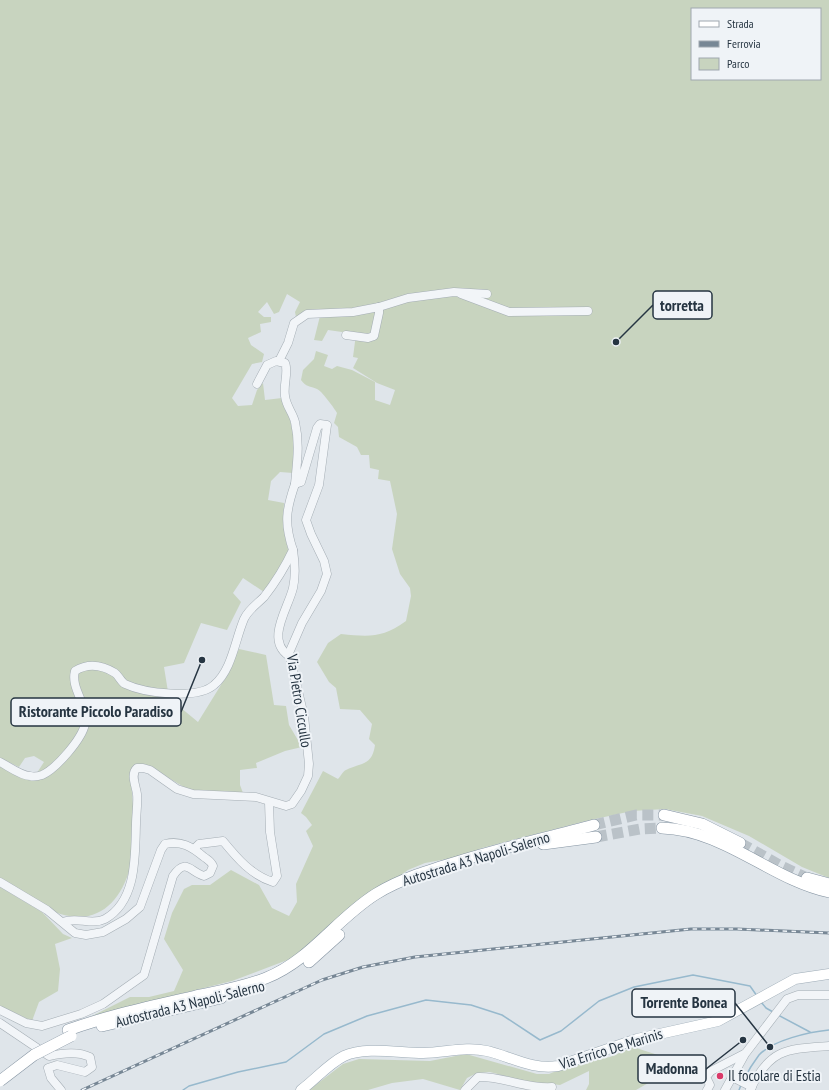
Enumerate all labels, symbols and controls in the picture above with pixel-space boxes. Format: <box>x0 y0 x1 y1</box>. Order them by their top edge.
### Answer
legend <box>691 8 821 80</box>
text: Strada <box>727 16 754 31</box>
text: Ferrovia <box>727 36 761 51</box>
text: Parco <box>727 56 749 71</box>
callout: torretta <box>653 291 712 319</box>
text: torretta <box>660 295 704 315</box>
street label: Via Pietro Ciccullo <box>283 652 316 749</box>
callout: Ristorante Piccolo Paradiso <box>11 698 181 726</box>
text: Ristorante Piccolo Paradiso <box>19 701 173 721</box>
street label: Autostrada A3 Napoli-Salerno <box>400 827 552 890</box>
street label: Autostrada A3 Napoli-Salerno <box>113 976 266 1031</box>
callout: Torrente Bonea <box>632 989 735 1017</box>
text: Torrente Bonea <box>641 992 728 1012</box>
street label: Via Errico De Marinis <box>556 1024 665 1074</box>
callout: Madonna <box>638 1055 706 1083</box>
text: Madonna <box>646 1058 699 1078</box>
place label: Il focolare di Estia <box>728 1066 821 1085</box>
marker: Il focolare di Estia <box>715 1071 725 1081</box>

